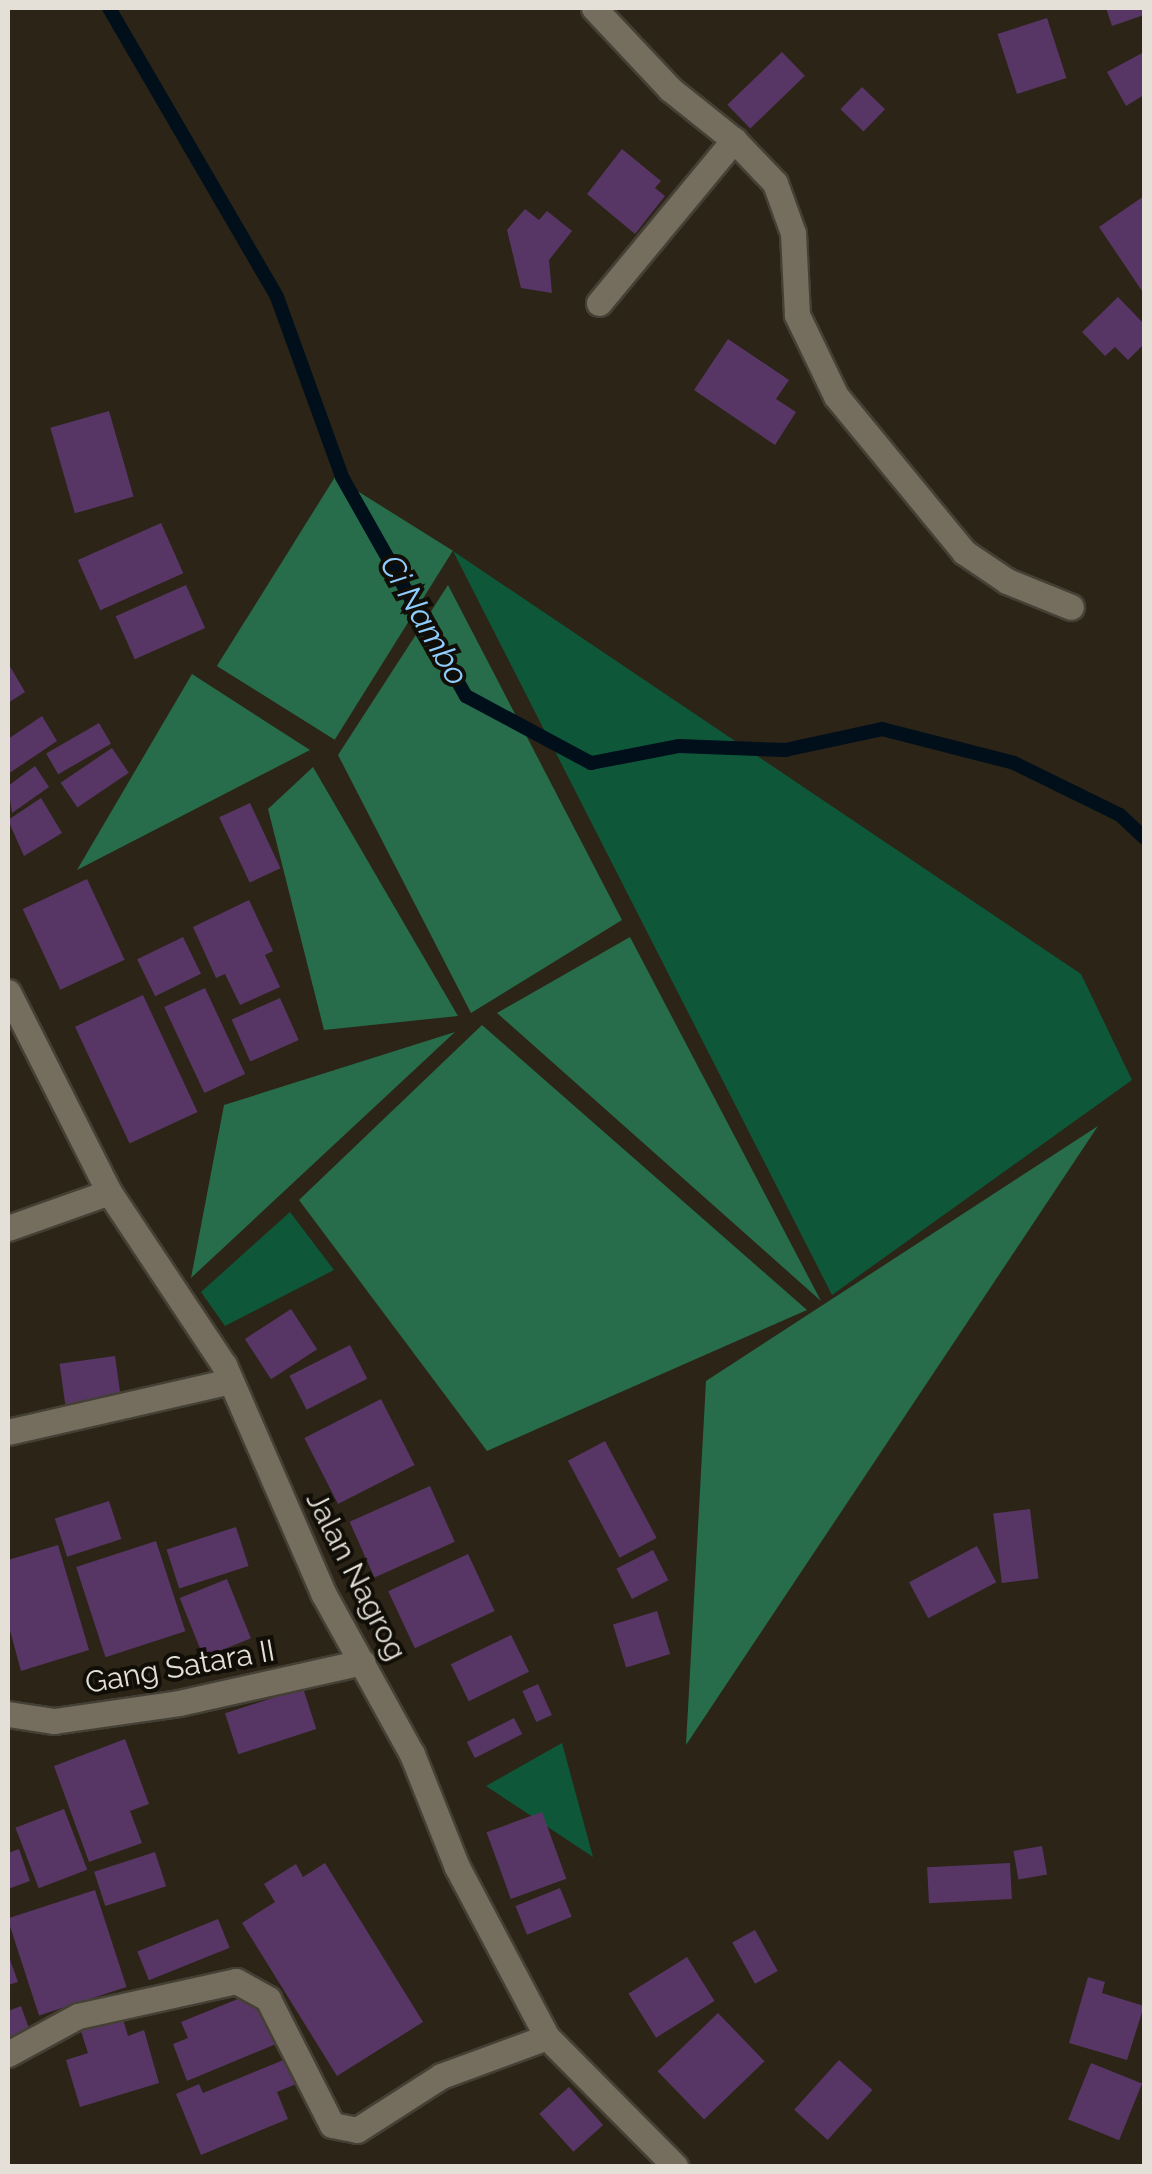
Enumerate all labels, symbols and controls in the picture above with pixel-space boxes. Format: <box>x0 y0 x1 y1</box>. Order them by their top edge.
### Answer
water label: Ci Nambo <box>371 548 477 692</box>
street label: Jalan Nagrog <box>298 1486 414 1666</box>
street label: Gang Satara II <box>82 1633 278 1701</box>

